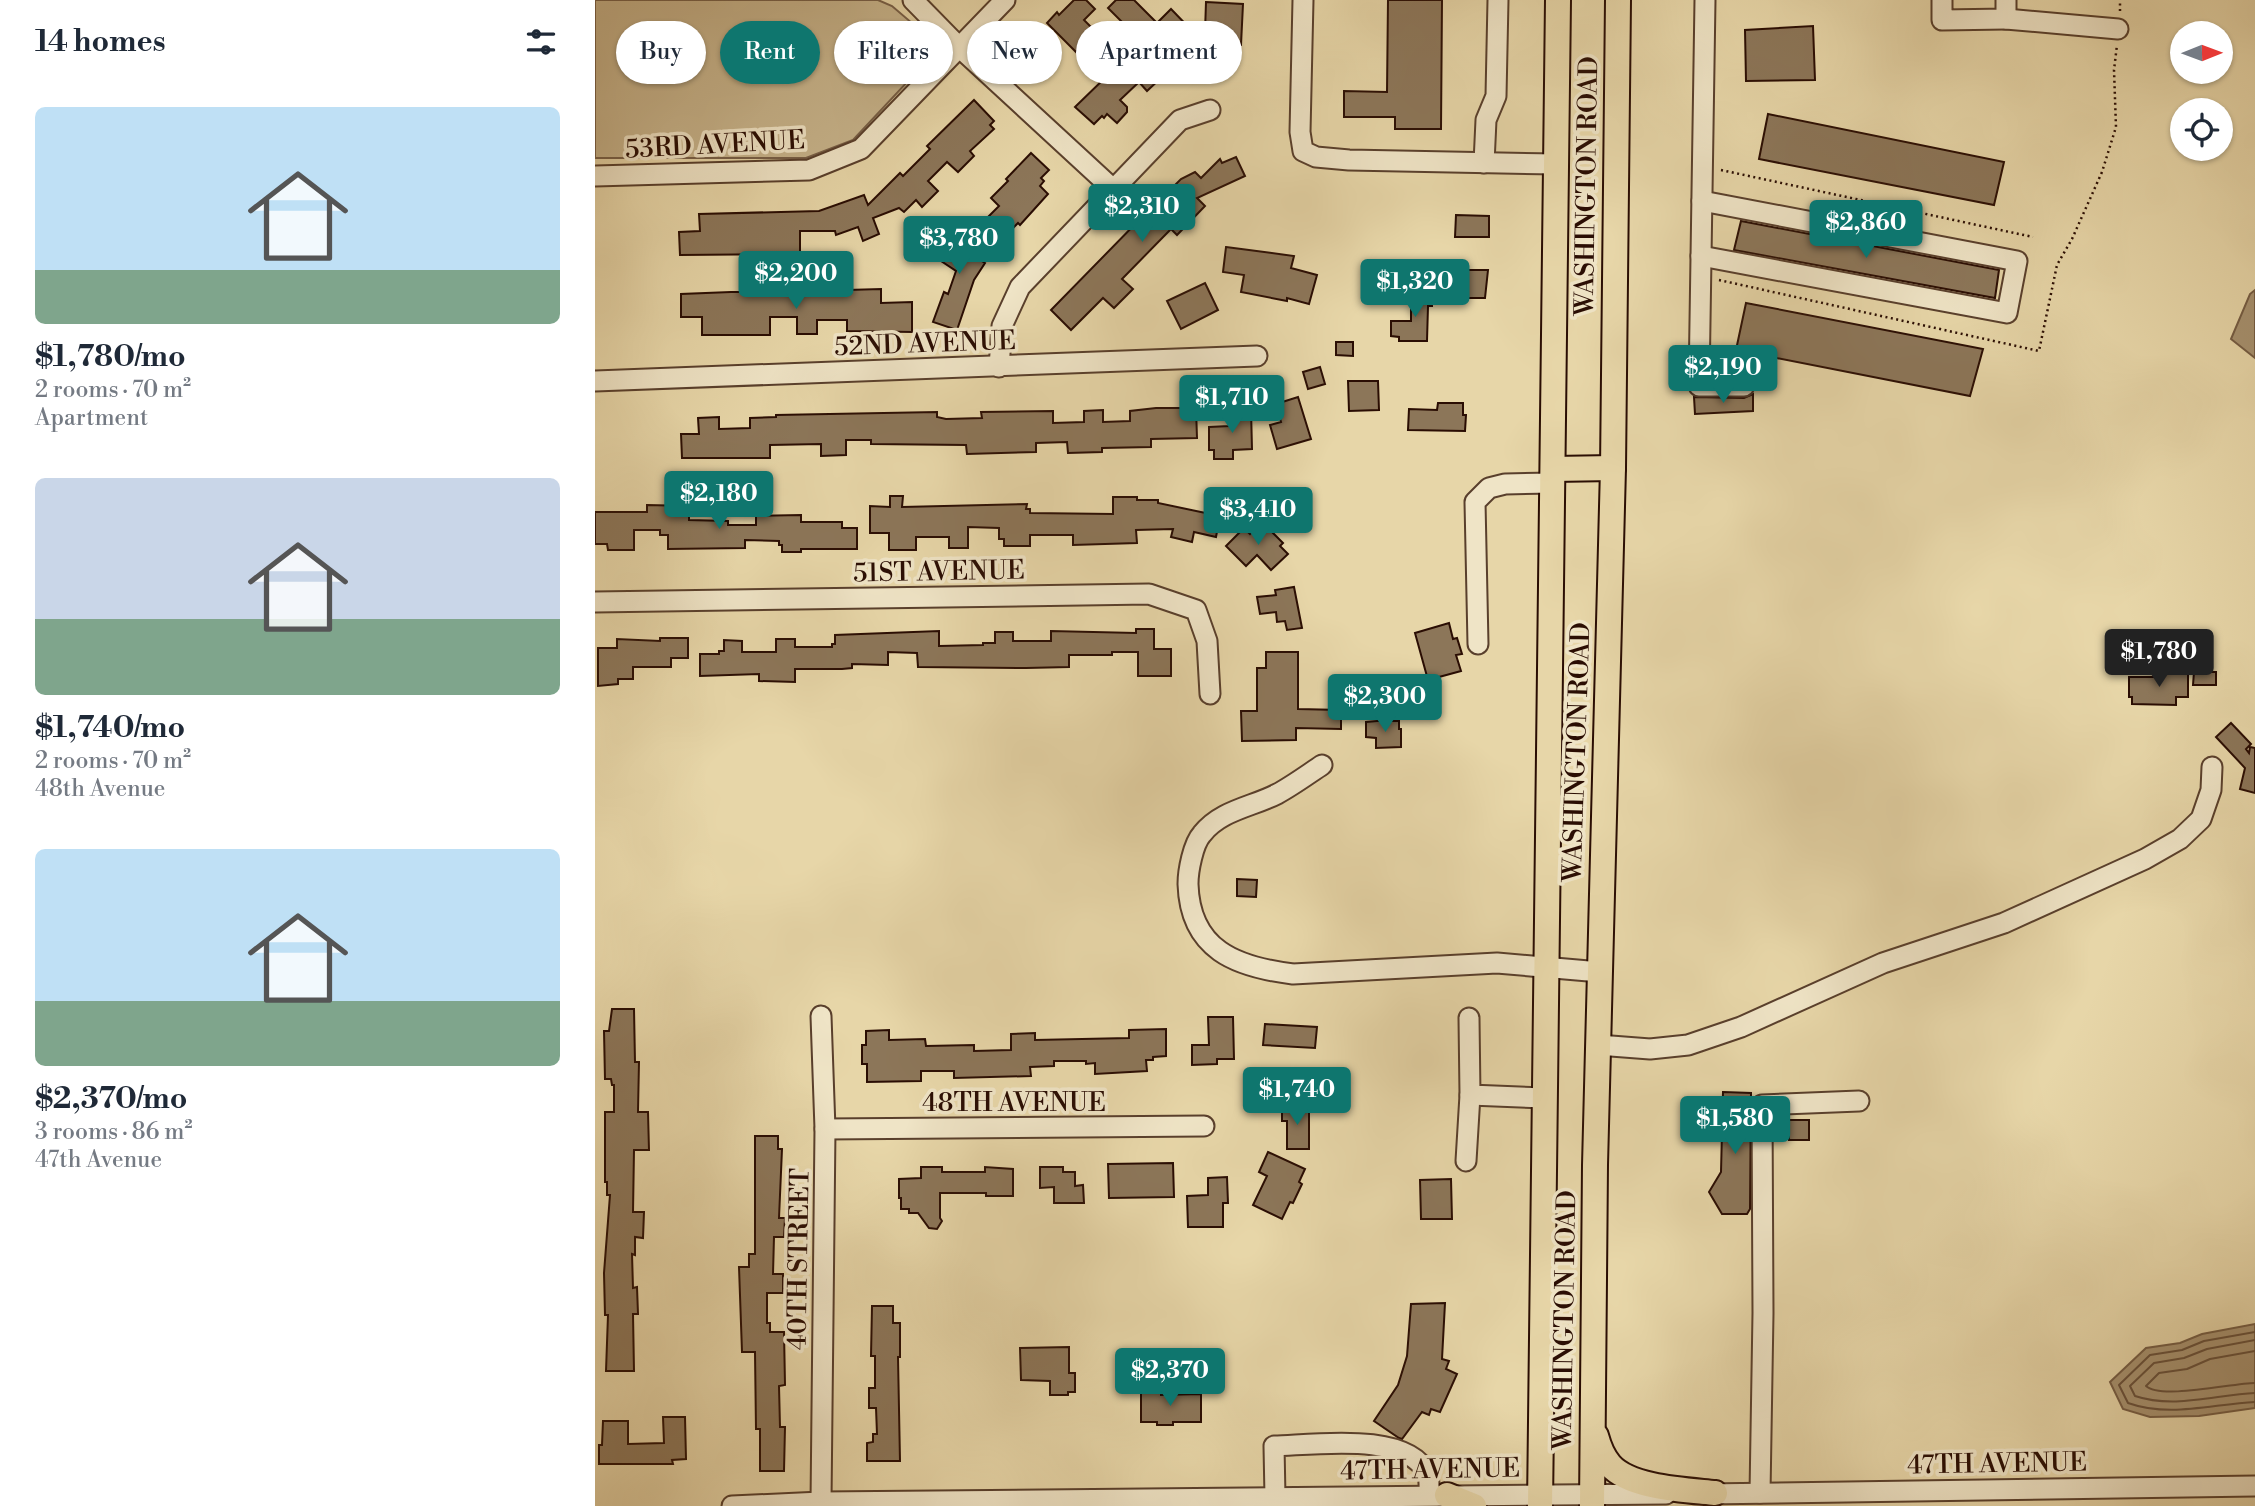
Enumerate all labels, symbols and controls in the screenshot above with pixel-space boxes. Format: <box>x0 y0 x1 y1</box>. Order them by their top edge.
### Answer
chip: Buy <box>616 21 706 84</box>
chip: Rent <box>720 21 820 84</box>
chip: Filters <box>834 21 953 84</box>
chip: New <box>967 21 1062 84</box>
chip: Apartment <box>1076 21 1242 84</box>
north arrow <box>2170 21 2233 84</box>
map controls <box>2170 21 2233 161</box>
text: 14 homes <box>35 23 166 61</box>
icon: filters <box>522 23 560 61</box>
street label: WASHINGTON ROAD <box>1569 56 1605 317</box>
button: locate <box>2170 98 2233 161</box>
street label: 53RD AVENUE <box>624 124 806 166</box>
icon: home <box>235 153 361 279</box>
pin: $2,310 <box>1085 184 1199 244</box>
text: $2,310 <box>1104 193 1180 221</box>
pin: $2,860 <box>1809 201 1923 260</box>
text: $2,860 <box>1826 209 1906 237</box>
pin: $3,780 <box>902 216 1016 276</box>
text: $3,780 <box>919 225 999 253</box>
pin: $2,200 <box>739 252 853 311</box>
text: $2,200 <box>755 260 837 288</box>
pin: $1,320 <box>1358 260 1472 319</box>
text: $1,320 <box>1376 268 1454 296</box>
street label: 52ND AVENUE <box>834 325 1017 363</box>
text: $1,780/mo <box>35 338 186 376</box>
pin: $2,190 <box>1666 346 1780 405</box>
text: $2,190 <box>1684 354 1762 382</box>
text: 2 rooms · 70 m² <box>35 376 191 404</box>
pin: $1,710 <box>1175 376 1289 435</box>
text: $1,710 <box>1195 384 1269 412</box>
text: Apartment <box>35 404 148 432</box>
pin: $2,180 <box>662 472 776 531</box>
text: $2,180 <box>680 480 758 508</box>
pin: $3,410 <box>1201 488 1315 547</box>
text: $3,410 <box>1220 496 1296 524</box>
icon: home <box>235 524 361 650</box>
street label: 51ST AVENUE <box>853 555 1025 589</box>
street label: WASHINGTON ROAD <box>1556 622 1598 883</box>
pin: $1,780 <box>2102 630 2216 689</box>
text: $1,780 <box>2121 638 2197 666</box>
pin: $2,300 <box>1328 674 1442 734</box>
text: $2,300 <box>1344 683 1426 711</box>
text: $1,740/mo <box>35 709 185 747</box>
text: 2 rooms · 70 m² <box>35 747 191 775</box>
text: 48th Avenue <box>35 775 165 803</box>
icon: home <box>235 895 361 1021</box>
pin: $1,740 <box>1240 1068 1354 1127</box>
text: $1,740 <box>1259 1076 1335 1104</box>
text: $2,370/mo <box>35 1080 187 1118</box>
street label: 48TH AVENUE <box>922 1087 1106 1119</box>
pin: $1,580 <box>1678 1096 1792 1156</box>
text: $1,580 <box>1696 1105 1774 1133</box>
text: 3 rooms · 86 m² <box>35 1118 192 1146</box>
text: 47th Avenue <box>35 1146 162 1174</box>
street label: 40TH STREET <box>781 1168 817 1350</box>
street label: WASHINGTON ROAD <box>1547 1190 1583 1451</box>
pin: $2,370 <box>1113 1348 1227 1408</box>
text: $2,370 <box>1131 1357 1209 1385</box>
street label: 47TH AVENUE <box>1907 1446 2087 1482</box>
street label: 47TH AVENUE <box>1340 1452 1520 1488</box>

